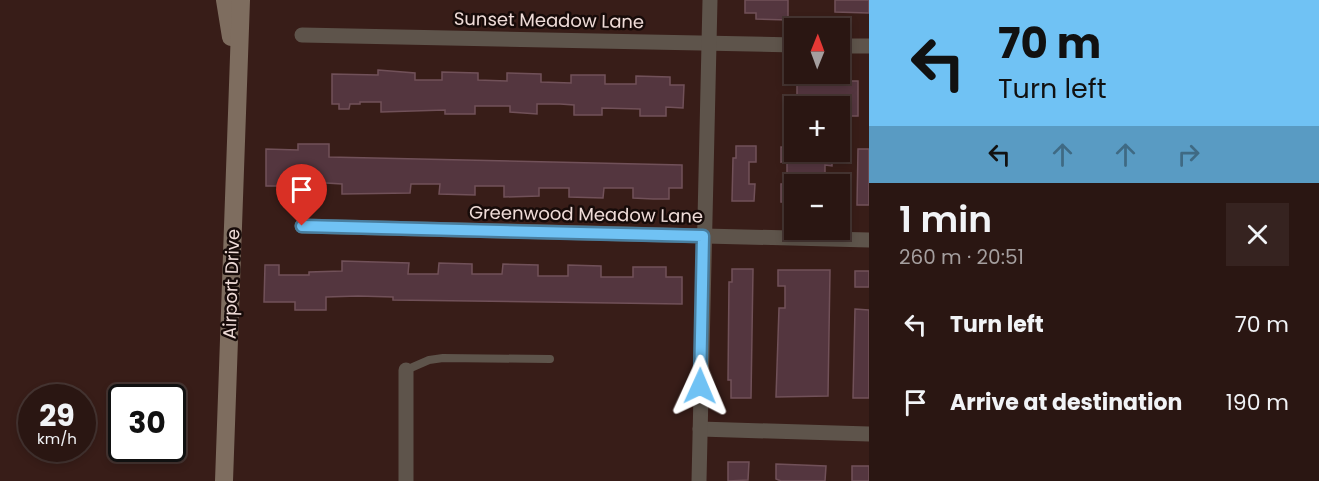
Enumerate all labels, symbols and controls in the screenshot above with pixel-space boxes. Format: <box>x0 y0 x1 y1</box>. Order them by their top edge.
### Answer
street label: Sunset Meadow Lane <box>454 6 644 34</box>
text: 70 m <box>998 14 1101 73</box>
north arrow <box>784 18 850 84</box>
map controls <box>784 18 850 240</box>
icon: left <box>899 24 977 102</box>
text: Turn left <box>998 70 1107 107</box>
button: + <box>784 96 850 162</box>
icon: left <box>983 138 1016 171</box>
icon: ahead <box>1046 138 1079 171</box>
icon: ahead <box>1109 138 1142 171</box>
icon: right <box>1172 138 1205 171</box>
pin <box>276 164 327 226</box>
icon: arrive <box>285 173 318 206</box>
button: − <box>784 174 850 240</box>
text: 1 min <box>899 194 992 245</box>
street label: Greenwood Meadow Lane <box>469 199 703 229</box>
button: close <box>1226 203 1289 266</box>
street label: Airport Drive <box>217 229 245 339</box>
text: 260 m · 20:51 <box>899 243 1024 271</box>
icon: left <box>899 308 932 341</box>
text: Turn left <box>950 309 1044 340</box>
text: 70 m <box>1235 309 1289 340</box>
position arrow <box>668 354 732 418</box>
speed limit sign: 30 <box>108 384 186 462</box>
icon: arrive <box>899 386 932 419</box>
text: Arrive at destination <box>950 387 1182 418</box>
text: 190 m <box>1226 387 1289 418</box>
text: 29 <box>39 394 75 437</box>
text: km/h <box>37 428 77 449</box>

